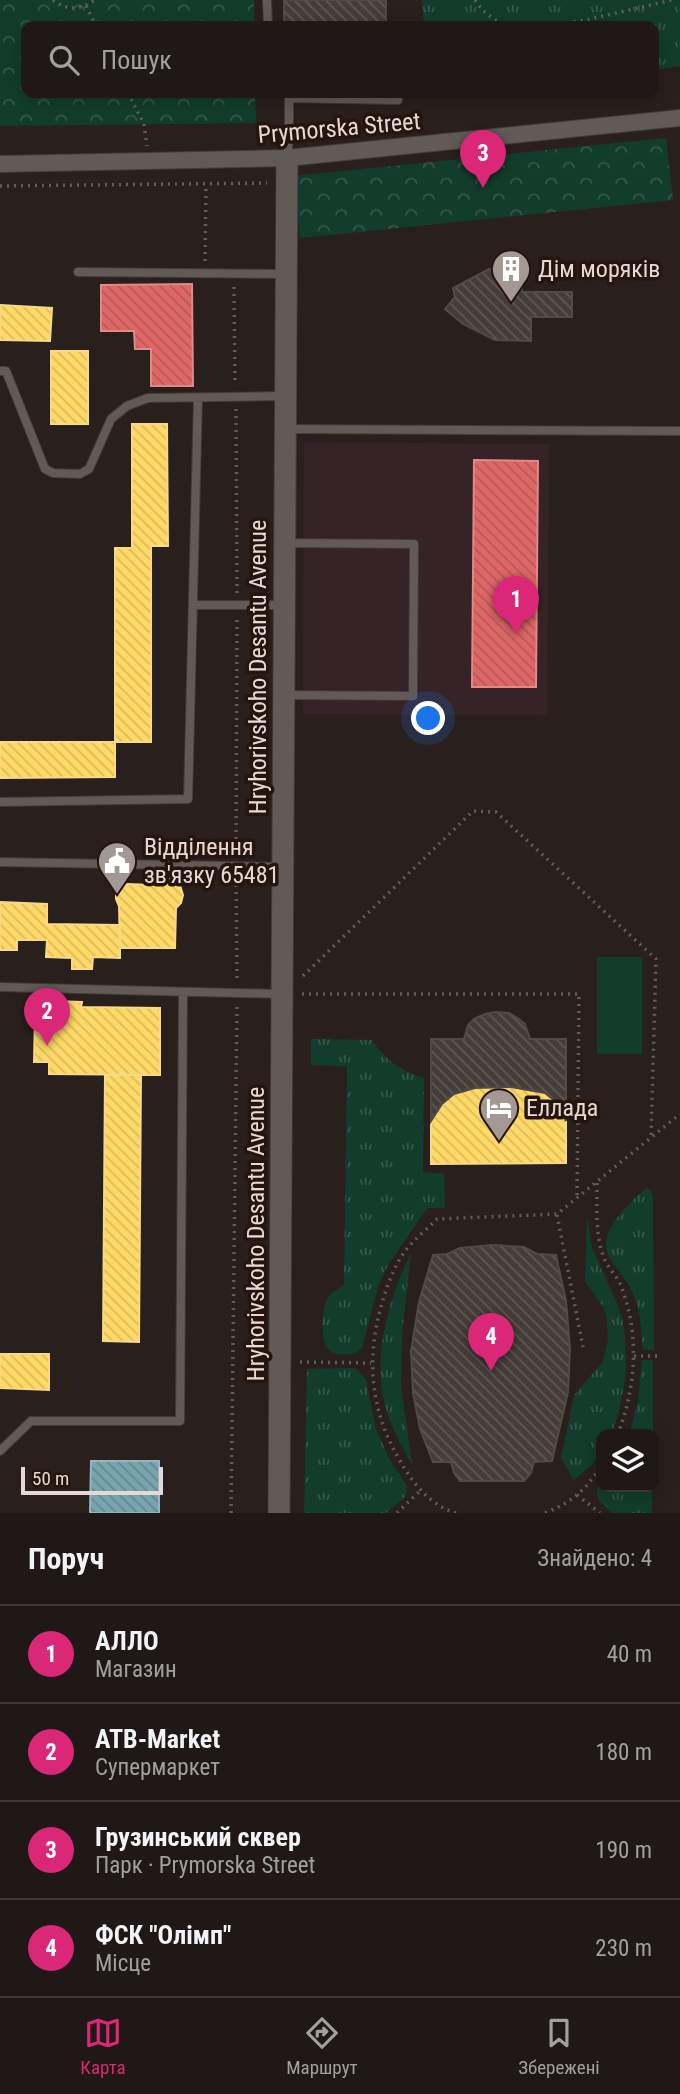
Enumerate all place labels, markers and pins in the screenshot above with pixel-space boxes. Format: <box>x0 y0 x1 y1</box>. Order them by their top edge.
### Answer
pin: 3 <box>460 130 506 188</box>
building icon: Дім моряків <box>490 248 532 303</box>
place label: Дім моряків <box>538 255 660 283</box>
pin: 1 <box>493 576 539 634</box>
place label: Відділення зв'язку 65481 <box>144 833 279 889</box>
public building icon: Відділення зв'язку 65481 <box>96 840 138 895</box>
pin: 2 <box>24 988 70 1046</box>
hotel icon: Еллада <box>478 1087 520 1142</box>
place label: Еллада <box>526 1094 598 1122</box>
pin: 4 <box>468 1313 514 1371</box>

